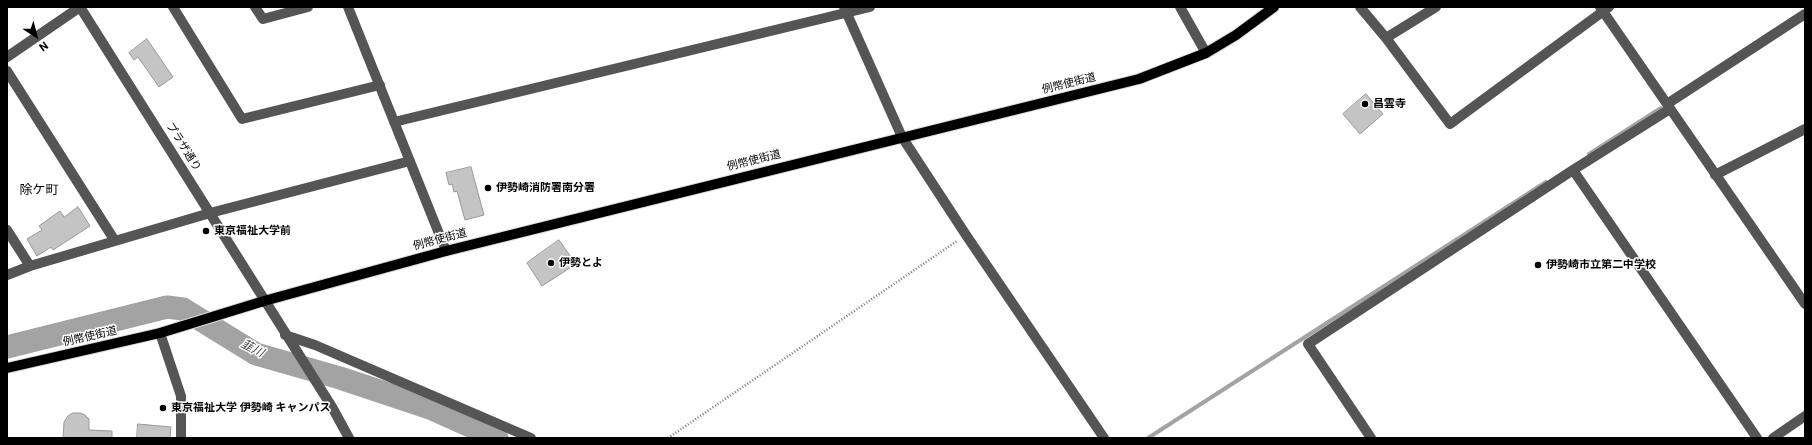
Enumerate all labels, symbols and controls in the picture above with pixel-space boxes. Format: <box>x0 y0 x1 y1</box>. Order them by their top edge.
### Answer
north arrow <box>16 16 56 56</box>
text: N <box>36 39 50 54</box>
street label: 例幣使街道 <box>1041 71 1097 97</box>
place label: 昌雲寺 <box>1373 97 1406 111</box>
marker: 昌雲寺 <box>1360 99 1370 109</box>
street label: プラザ通り <box>163 120 203 174</box>
street label: 例幣使街道 <box>726 148 782 174</box>
place label: 伊勢崎消防署南分署 <box>496 181 595 195</box>
district label: 除ケ町 <box>20 183 58 199</box>
marker: 伊勢崎消防署南分署 <box>483 183 493 193</box>
place label: 東京福祉大学前 <box>214 224 291 238</box>
marker: 東京福祉大学前 <box>201 226 211 236</box>
street label: 例幣使街道 <box>412 227 468 253</box>
place label: 伊勢とよ <box>559 256 603 270</box>
marker: 伊勢とよ <box>546 258 556 268</box>
place label: 伊勢崎市立第二中学校 <box>1546 258 1656 272</box>
marker: 伊勢崎市立第二中学校 <box>1533 260 1543 270</box>
street label: 例幣使街道 <box>62 324 118 350</box>
water label: 韮川 <box>238 337 266 361</box>
place label: 東京福祉大学 伊勢崎 キャンパス <box>171 401 330 415</box>
marker: 東京福祉大学 伊勢崎 キャンパス <box>158 403 168 413</box>

